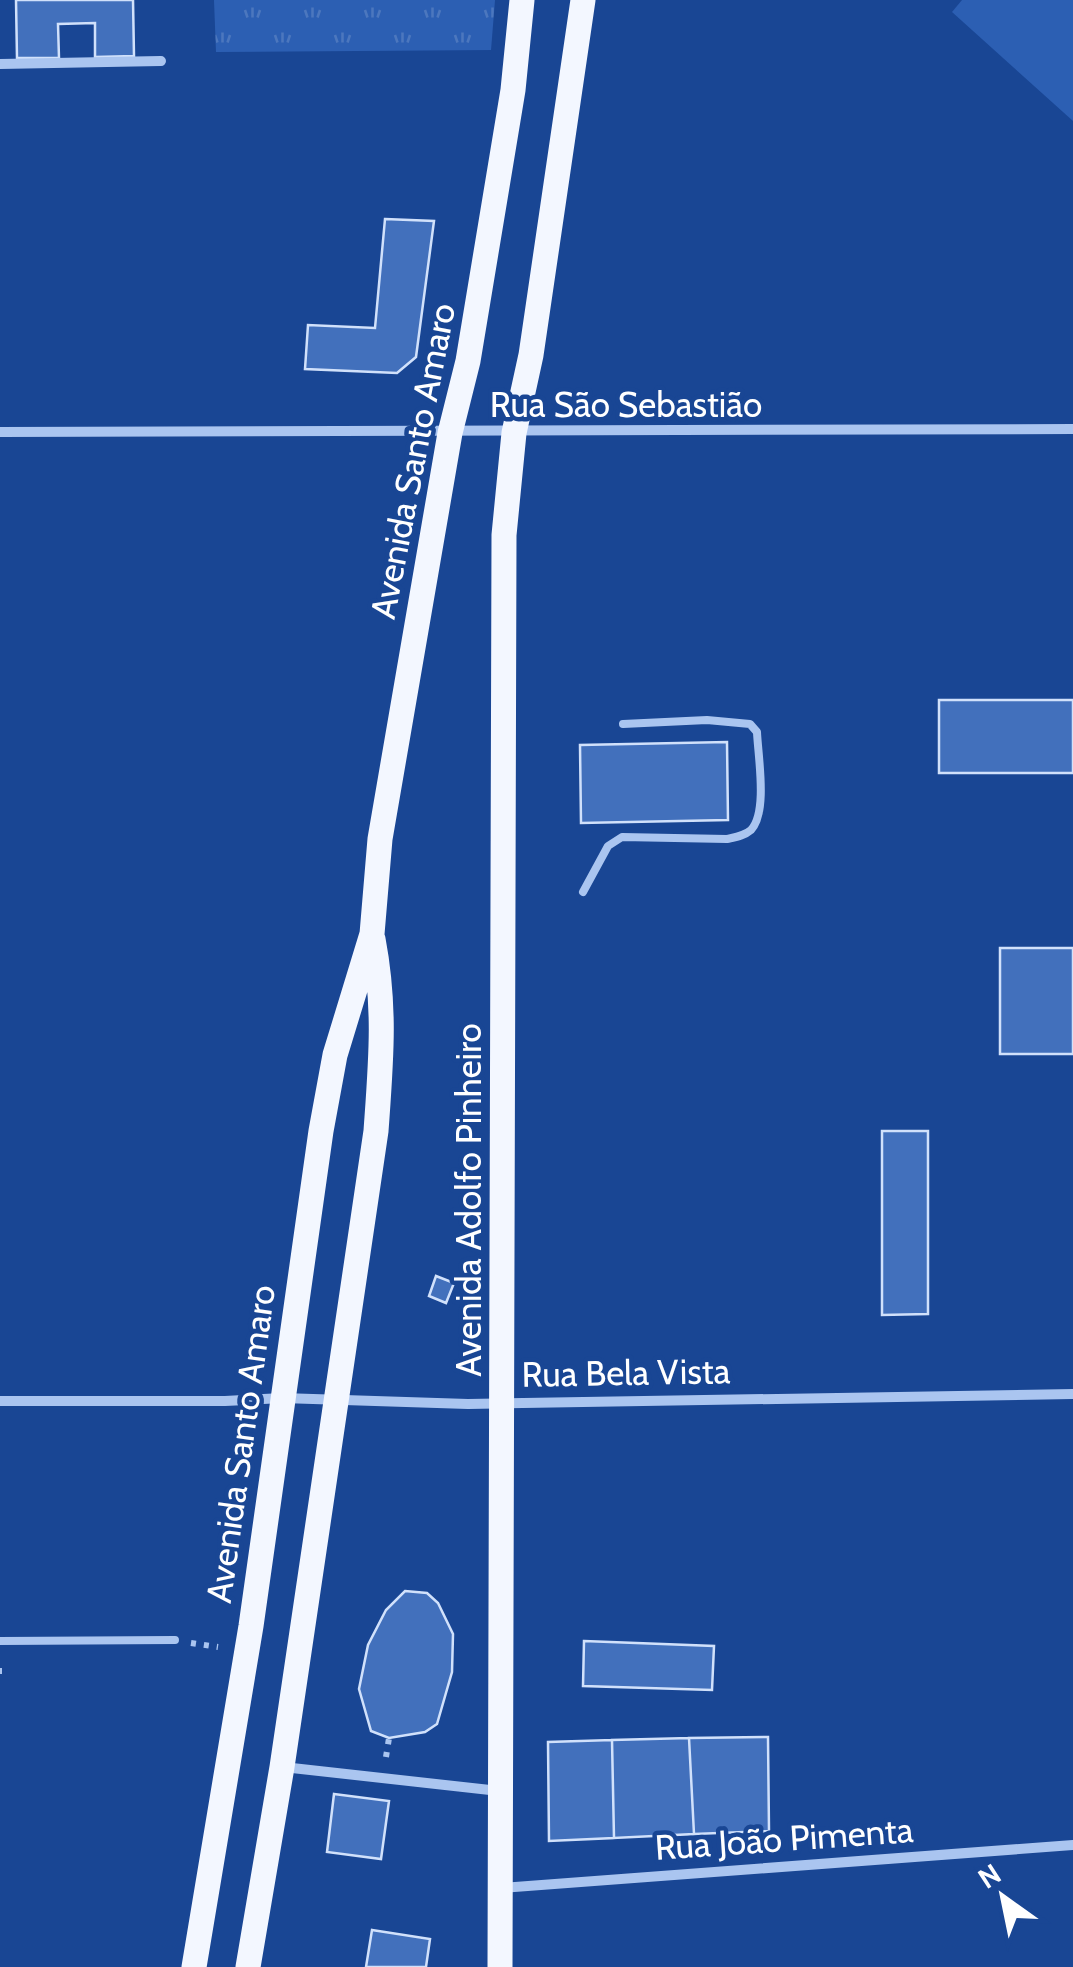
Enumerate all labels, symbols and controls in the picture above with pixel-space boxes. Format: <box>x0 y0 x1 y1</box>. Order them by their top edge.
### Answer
street label: Avenida Santo Amaro <box>361 300 464 622</box>
street label: Rua São Sebastião <box>490 383 762 426</box>
street label: Avenida Adolfo Pinheiro <box>447 1023 490 1377</box>
street label: Avenida Santo Amaro <box>197 1282 284 1606</box>
street label: Rua Bela Vista <box>521 1349 731 1396</box>
street label: Rua João Pimenta <box>653 1808 915 1869</box>
north arrow <box>953 1847 1053 1947</box>
text: N <box>972 1856 1007 1896</box>

